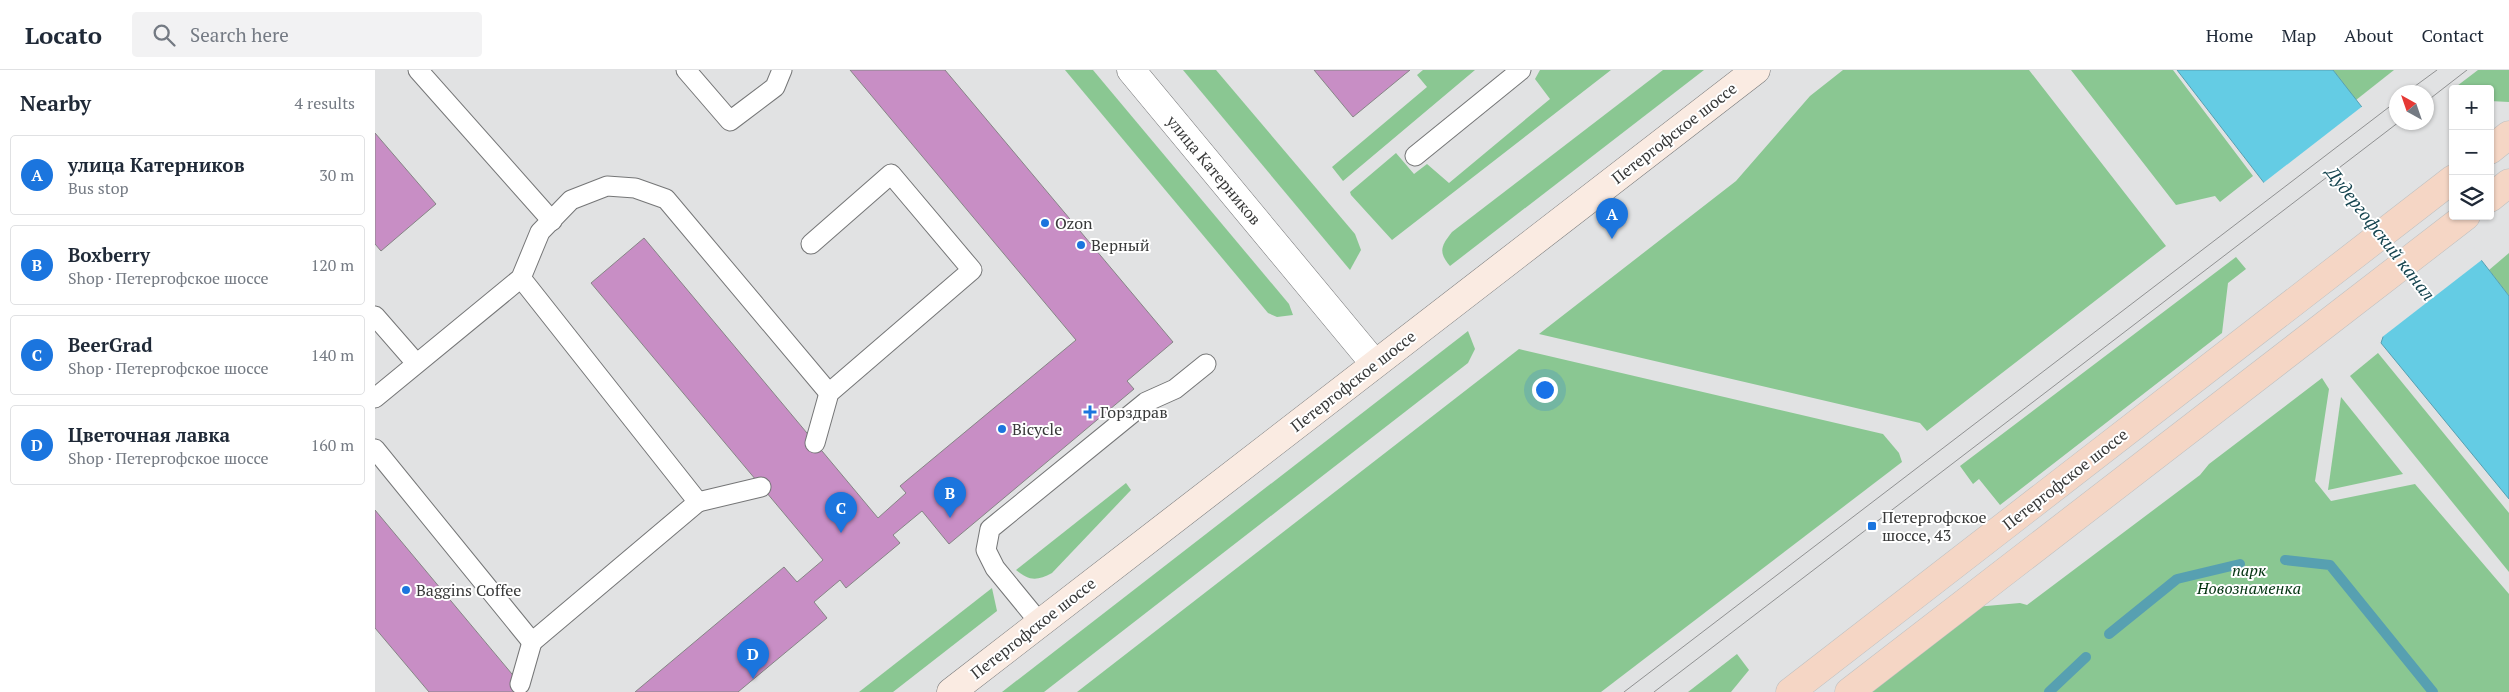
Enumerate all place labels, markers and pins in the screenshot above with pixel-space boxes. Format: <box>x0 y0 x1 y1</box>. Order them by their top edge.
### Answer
pin: A <box>1596 198 1628 239</box>
place label: Ozon <box>1055 212 1093 234</box>
marker: Ozon <box>1039 217 1051 229</box>
place label: Верный <box>1091 234 1150 256</box>
marker: Верный <box>1075 239 1087 251</box>
place label: Горздрав <box>1100 401 1168 423</box>
marker: Горздрав <box>1084 406 1096 418</box>
place label: Bicycle <box>1012 418 1062 440</box>
marker: Bicycle <box>996 423 1008 435</box>
pin: B <box>934 477 966 518</box>
pin: C <box>825 492 857 533</box>
place label: Петергофское шоссе, 43 <box>1882 506 1987 546</box>
marker: Петергофское шоссе, 43 <box>1866 520 1878 532</box>
place label: Baggins Coffee <box>416 579 521 601</box>
marker: Baggins Coffee <box>400 584 412 596</box>
pin: D <box>737 638 769 679</box>

